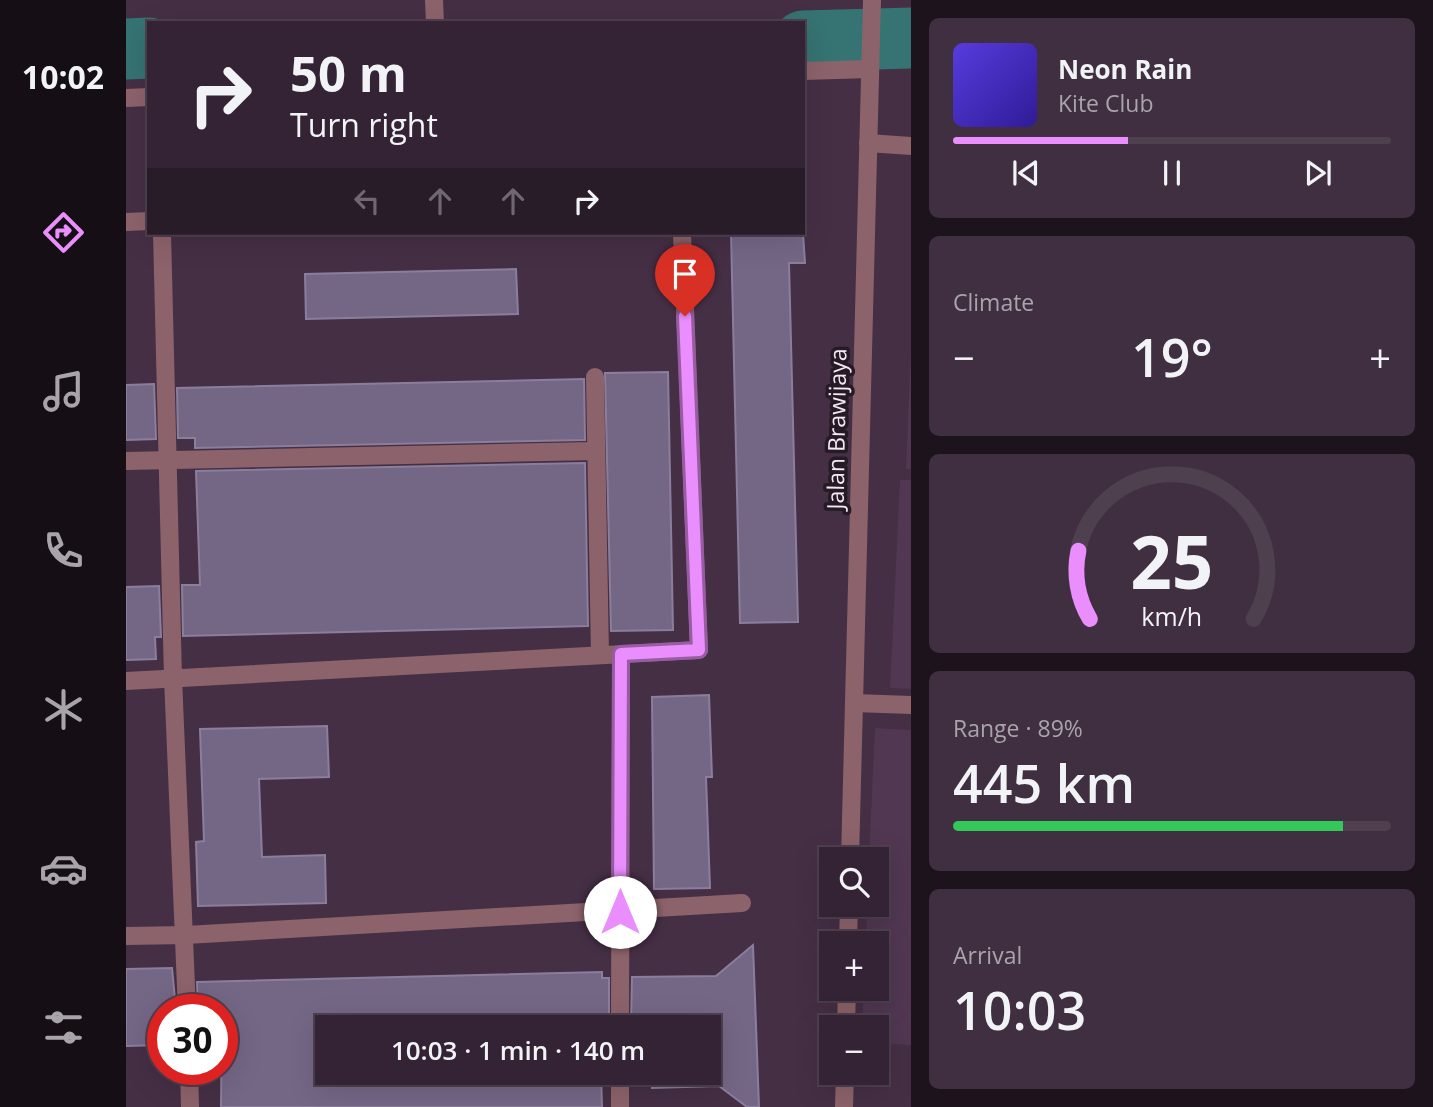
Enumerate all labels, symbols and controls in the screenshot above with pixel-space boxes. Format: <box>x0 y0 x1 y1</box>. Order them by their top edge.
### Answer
text: 50 m <box>290 40 407 106</box>
icon: right <box>175 49 266 140</box>
text: Neon Rain <box>1058 51 1192 87</box>
text: 10:02 <box>22 55 104 98</box>
text: Kite Club <box>1058 87 1153 119</box>
text: Turn right <box>290 103 438 146</box>
icon: previous <box>1007 154 1045 192</box>
icon: pause <box>1153 154 1191 192</box>
icon: next <box>1299 154 1337 192</box>
icon: left <box>348 182 386 220</box>
icon: ahead <box>421 182 459 220</box>
icon: ahead <box>494 182 532 220</box>
icon: right <box>567 182 605 220</box>
icon: directions <box>39 208 88 257</box>
pin <box>655 244 715 316</box>
icon: arrive <box>666 255 704 293</box>
text: Climate <box>953 286 1034 318</box>
text: 19° <box>1131 321 1213 392</box>
text: − <box>953 331 975 383</box>
text: + <box>1369 331 1391 383</box>
street label: Jalan Brawijaya <box>819 348 853 512</box>
icon: music <box>39 367 88 416</box>
text: 25 <box>1130 512 1214 611</box>
icon: phone <box>39 526 88 575</box>
text: km/h <box>1142 599 1202 633</box>
icon: climate <box>39 685 88 734</box>
text: Range · 89% <box>953 712 1083 744</box>
text: 445 km <box>953 747 1135 818</box>
icon: car <box>39 844 88 893</box>
map controls <box>819 847 889 1085</box>
button: search <box>819 847 889 917</box>
position arrow <box>583 875 657 949</box>
button: + <box>819 931 889 1001</box>
text: Arrival <box>953 939 1022 971</box>
text: 10:03 <box>953 974 1086 1045</box>
speed limit sign: 30 <box>147 994 238 1085</box>
icon: filters <box>39 1003 88 1052</box>
button: − <box>819 1015 889 1085</box>
text: 10:03 · 1 min · 140 m <box>391 1032 645 1068</box>

